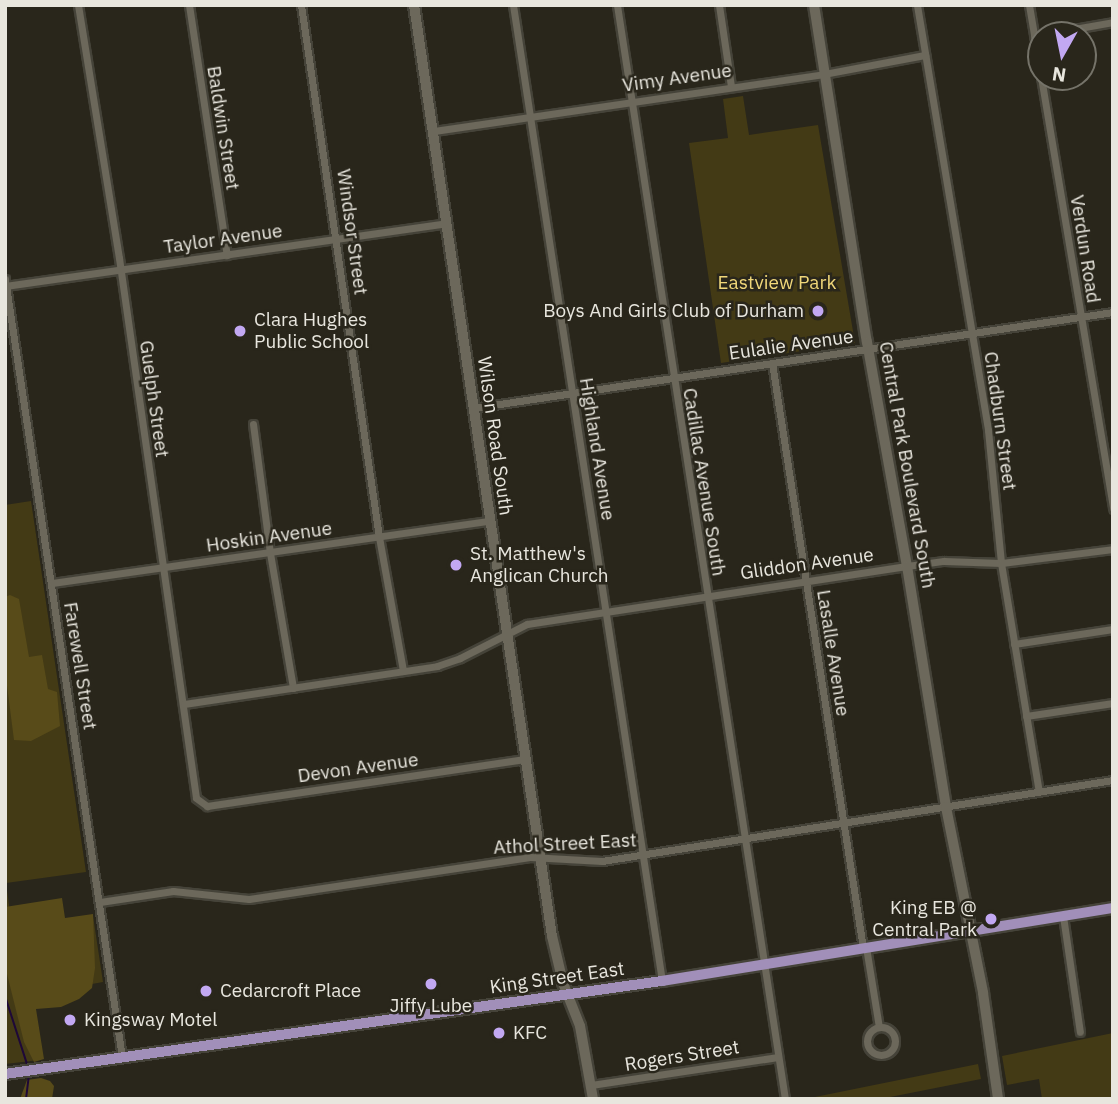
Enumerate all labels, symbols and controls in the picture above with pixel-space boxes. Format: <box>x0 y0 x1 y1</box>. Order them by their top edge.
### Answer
north arrow <box>1027 21 1097 91</box>
street label: Vimy Avenue <box>621 59 733 97</box>
text: N <box>1050 62 1068 88</box>
street label: Baldwin Street <box>202 64 244 192</box>
street label: Windsor Street <box>332 168 372 296</box>
street label: Verdun Road <box>1065 193 1105 305</box>
street label: Taylor Avenue <box>162 219 284 259</box>
park label: Eastview Park <box>718 272 836 294</box>
place label: Boys And Girls Club of Durham <box>543 300 804 322</box>
marker: Boys And Girls Club of Durham <box>810 303 826 319</box>
place label: Clara Hughes Public School <box>254 309 369 353</box>
marker: Clara Hughes Public School <box>232 323 248 339</box>
street label: Eulalie Avenue <box>727 325 855 365</box>
street label: Guelph Street <box>134 339 174 459</box>
street label: Central Park Boulevard South <box>874 340 940 590</box>
street label: Chadburn Street <box>979 350 1021 492</box>
street label: Wilson Road South <box>473 355 517 517</box>
street label: Highland Avenue <box>574 376 620 522</box>
street label: Cadillac Avenue South <box>678 386 730 578</box>
street label: Hoskin Avenue <box>205 517 333 557</box>
place label: St. Matthew's Anglican Church <box>470 543 609 587</box>
street label: Gliddon Avenue <box>739 543 875 585</box>
marker: St. Matthew's Anglican Church <box>448 557 464 573</box>
street label: Lasalle Avenue <box>812 588 854 718</box>
street label: Farewell Street <box>59 601 101 731</box>
street label: Devon Avenue <box>296 748 420 788</box>
street label: Athol Street East <box>493 829 637 859</box>
place label: King EB @ Central Park <box>872 897 977 941</box>
marker: King EB @ Central Park <box>983 911 999 927</box>
street label: King Street East <box>488 957 626 999</box>
marker: Jiffy Lube <box>423 976 439 992</box>
place label: Cedarcroft Place <box>220 980 361 1002</box>
marker: Cedarcroft Place <box>198 983 214 999</box>
place label: Jiffy Lube <box>390 995 472 1017</box>
place label: Kingsway Motel <box>84 1009 217 1031</box>
marker: Kingsway Motel <box>62 1012 78 1028</box>
place label: KFC <box>513 1022 547 1044</box>
marker: KFC <box>491 1025 507 1041</box>
street label: Rogers Street <box>623 1036 741 1076</box>

